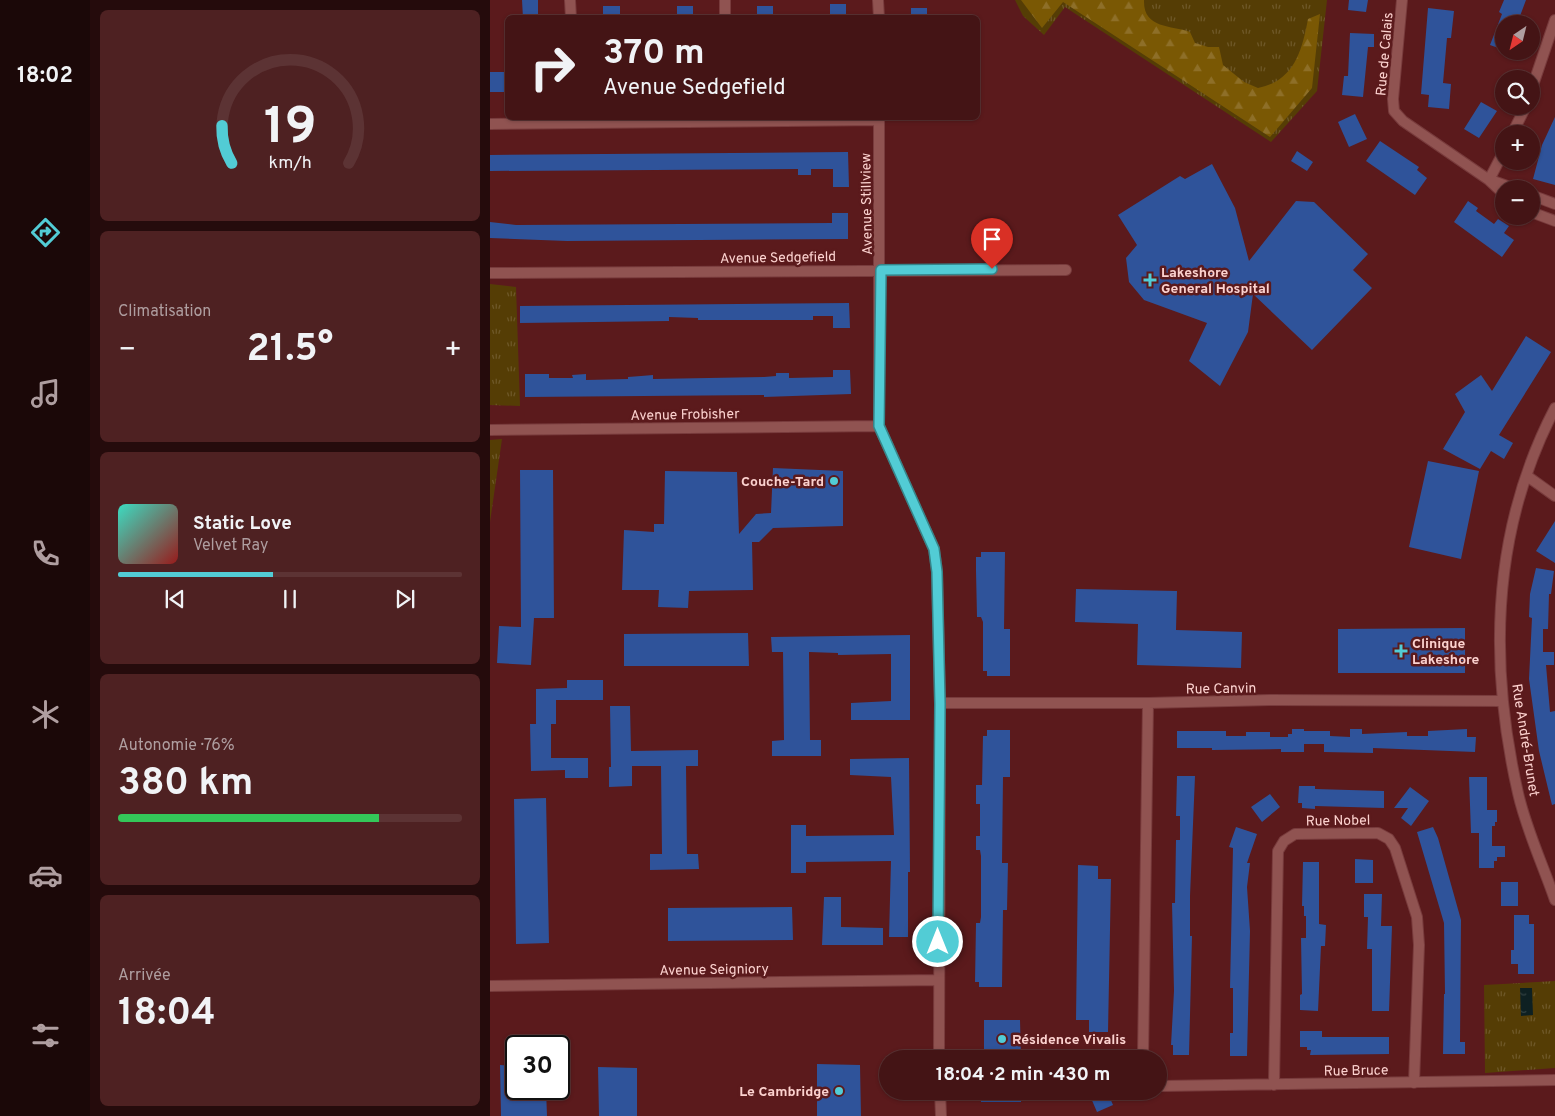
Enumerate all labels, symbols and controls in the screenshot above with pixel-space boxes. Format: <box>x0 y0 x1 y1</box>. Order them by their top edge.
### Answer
street label: Rue de Calais <box>1373 12 1398 97</box>
north arrow <box>1495 15 1540 60</box>
map controls <box>1495 15 1540 225</box>
text: 370 m <box>603 32 705 76</box>
icon: right <box>520 35 585 100</box>
text: 18:02 <box>17 63 73 90</box>
button: search <box>1495 70 1540 115</box>
text: Avenue Sedgefield <box>603 75 786 102</box>
text: 19 <box>264 96 316 162</box>
button: + <box>1495 125 1540 170</box>
text: km/h <box>268 152 312 175</box>
street label: Avenue Stillview <box>858 153 877 255</box>
button: − <box>1495 180 1540 225</box>
icon: directions <box>28 215 63 250</box>
pin <box>971 218 1013 269</box>
icon: arrive <box>978 225 1006 253</box>
street label: Avenue Sedgefield <box>720 249 836 268</box>
place label: Lakeshore General Hospital <box>1161 265 1270 298</box>
marker: Lakeshore General Hospital <box>1143 273 1157 287</box>
text: Climatisation <box>118 302 211 322</box>
text: 21.5° <box>247 326 333 375</box>
text: − <box>118 333 136 369</box>
text: + <box>444 333 462 369</box>
icon: music <box>28 376 63 411</box>
street label: Avenue Frobisher <box>630 406 740 425</box>
place label: Couche-Tard <box>741 474 824 491</box>
marker: Couche-Tard <box>828 475 840 487</box>
text: Static Love <box>193 512 292 536</box>
icon: phone <box>28 536 63 571</box>
text: Velvet Ray <box>193 536 268 556</box>
icon: previous <box>161 585 189 613</box>
icon: pause <box>276 585 304 613</box>
icon: next <box>391 585 419 613</box>
place label: Clinique Lakeshore <box>1412 636 1479 669</box>
marker: Clinique Lakeshore <box>1394 644 1408 658</box>
street label: Rue Canvin <box>1185 680 1257 699</box>
street label: Rue André-Brunet <box>1507 683 1542 798</box>
icon: climate <box>28 697 63 732</box>
text: Autonomie · 76% <box>118 736 235 756</box>
text: 380 km <box>118 760 253 809</box>
street label: Rue Nobel <box>1305 812 1371 831</box>
icon: car <box>28 858 63 893</box>
position arrow <box>911 915 963 967</box>
street label: Avenue Seigniory <box>659 961 769 980</box>
text: Arrivée <box>118 966 171 986</box>
text: 18:04 <box>118 990 216 1039</box>
icon: filters <box>28 1018 63 1053</box>
place label: Résidence Vivalis <box>1012 1032 1126 1049</box>
marker: Résidence Vivalis <box>996 1033 1008 1045</box>
speed limit sign: 30 <box>505 1035 570 1100</box>
street label: Rue Bruce <box>1324 1062 1389 1081</box>
text: 18:04 · 2 min · 430 m <box>936 1063 1110 1087</box>
place label: Le Cambridge <box>739 1084 829 1101</box>
marker: Le Cambridge <box>833 1085 845 1097</box>

